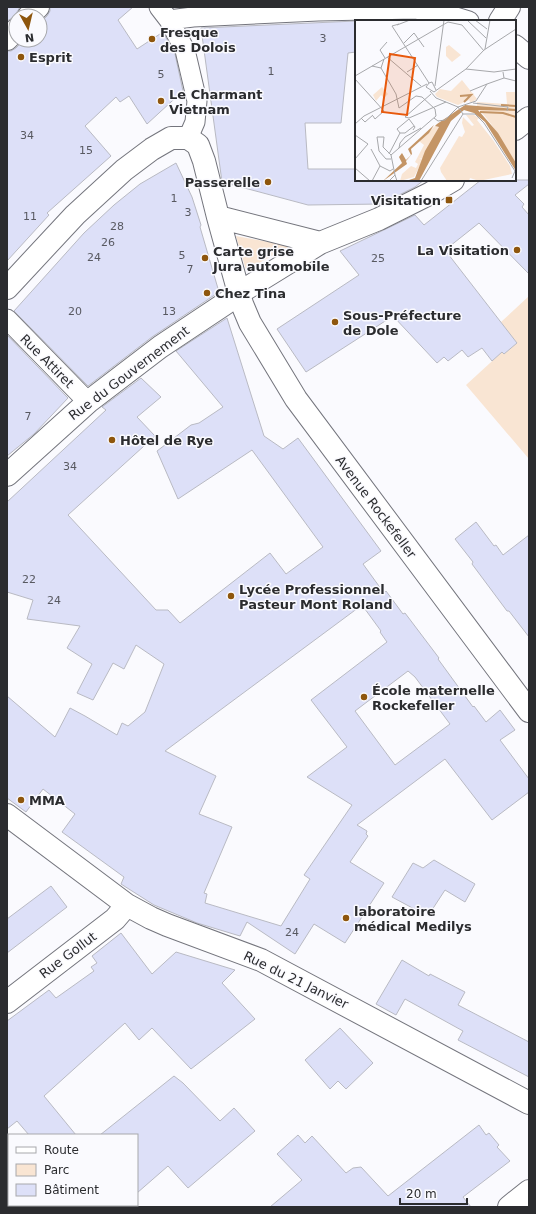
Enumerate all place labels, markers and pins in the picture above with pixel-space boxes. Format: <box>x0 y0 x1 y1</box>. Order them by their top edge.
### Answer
place label: Fresque des Dolois <box>160 25 236 55</box>
marker: Fresque des Dolois <box>147 34 157 44</box>
place label: Esprit <box>29 50 72 65</box>
marker: Esprit <box>16 52 26 62</box>
place label: Le Charmant Vietnam <box>169 87 262 117</box>
marker: Le Charmant Vietnam <box>156 96 166 106</box>
place label: Passerelle <box>185 175 260 190</box>
marker: Passerelle <box>263 177 273 187</box>
place label: Visitation <box>371 193 441 208</box>
marker: Visitation <box>444 195 454 205</box>
place label: La Visitation <box>417 243 509 258</box>
place label: Carte grise Jura automobile <box>212 244 330 274</box>
marker: La Visitation <box>512 245 522 255</box>
marker: Carte grise Jura automobile <box>200 253 210 263</box>
place label: Chez Tina <box>215 286 286 301</box>
marker: Chez Tina <box>202 288 212 298</box>
place label: Sous-Préfecture de Dole <box>343 308 461 338</box>
marker: Sous-Préfecture de Dole <box>330 317 340 327</box>
place label: Hôtel de Rye <box>120 433 213 448</box>
marker: Hôtel de Rye <box>107 435 117 445</box>
place label: Lycée Professionnel Pasteur Mont Roland <box>239 582 393 612</box>
marker: Lycée Professionnel Pasteur Mont Roland <box>226 591 236 601</box>
place label: École maternelle Rockefeller <box>372 683 495 713</box>
marker: École maternelle Rockefeller <box>359 692 369 702</box>
place label: MMA <box>29 793 65 808</box>
marker: MMA <box>16 795 26 805</box>
place label: laboratoire médical Medilys <box>354 904 472 934</box>
marker: laboratoire médical Medilys <box>341 913 351 923</box>

